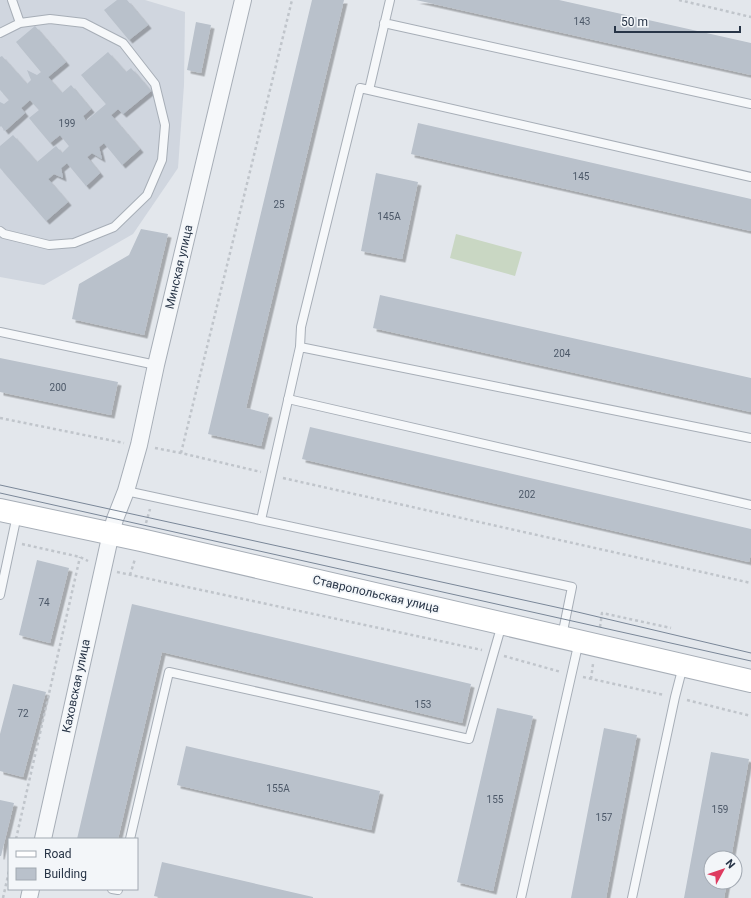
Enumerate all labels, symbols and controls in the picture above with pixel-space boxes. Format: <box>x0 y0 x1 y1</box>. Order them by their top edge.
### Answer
scale bar <box>615 8 740 34</box>
text: 50 m <box>621 15 648 29</box>
house number: 143 <box>574 16 590 27</box>
house number: 199 <box>59 118 75 129</box>
house number: 145 <box>573 171 590 182</box>
house number: 25 <box>273 199 285 210</box>
house number: 145А <box>377 211 401 222</box>
street label: Минская улица <box>162 223 196 311</box>
house number: 204 <box>554 348 571 359</box>
house number: 200 <box>50 382 67 393</box>
house number: 202 <box>519 489 536 500</box>
street label: Ставропольская улица <box>311 573 441 615</box>
house number: 74 <box>38 597 50 608</box>
street label: Каховская улица <box>59 638 93 734</box>
house number: 153 <box>415 699 431 710</box>
house number: 72 <box>17 708 29 719</box>
house number: 155А <box>266 783 290 794</box>
house number: 155 <box>487 794 504 805</box>
house number: 159 <box>712 804 728 815</box>
house number: 157 <box>596 812 613 823</box>
legend <box>8 838 138 890</box>
text: Road <box>44 847 72 861</box>
north arrow <box>703 850 743 890</box>
text: N <box>723 857 738 871</box>
text: Building <box>44 867 87 881</box>

